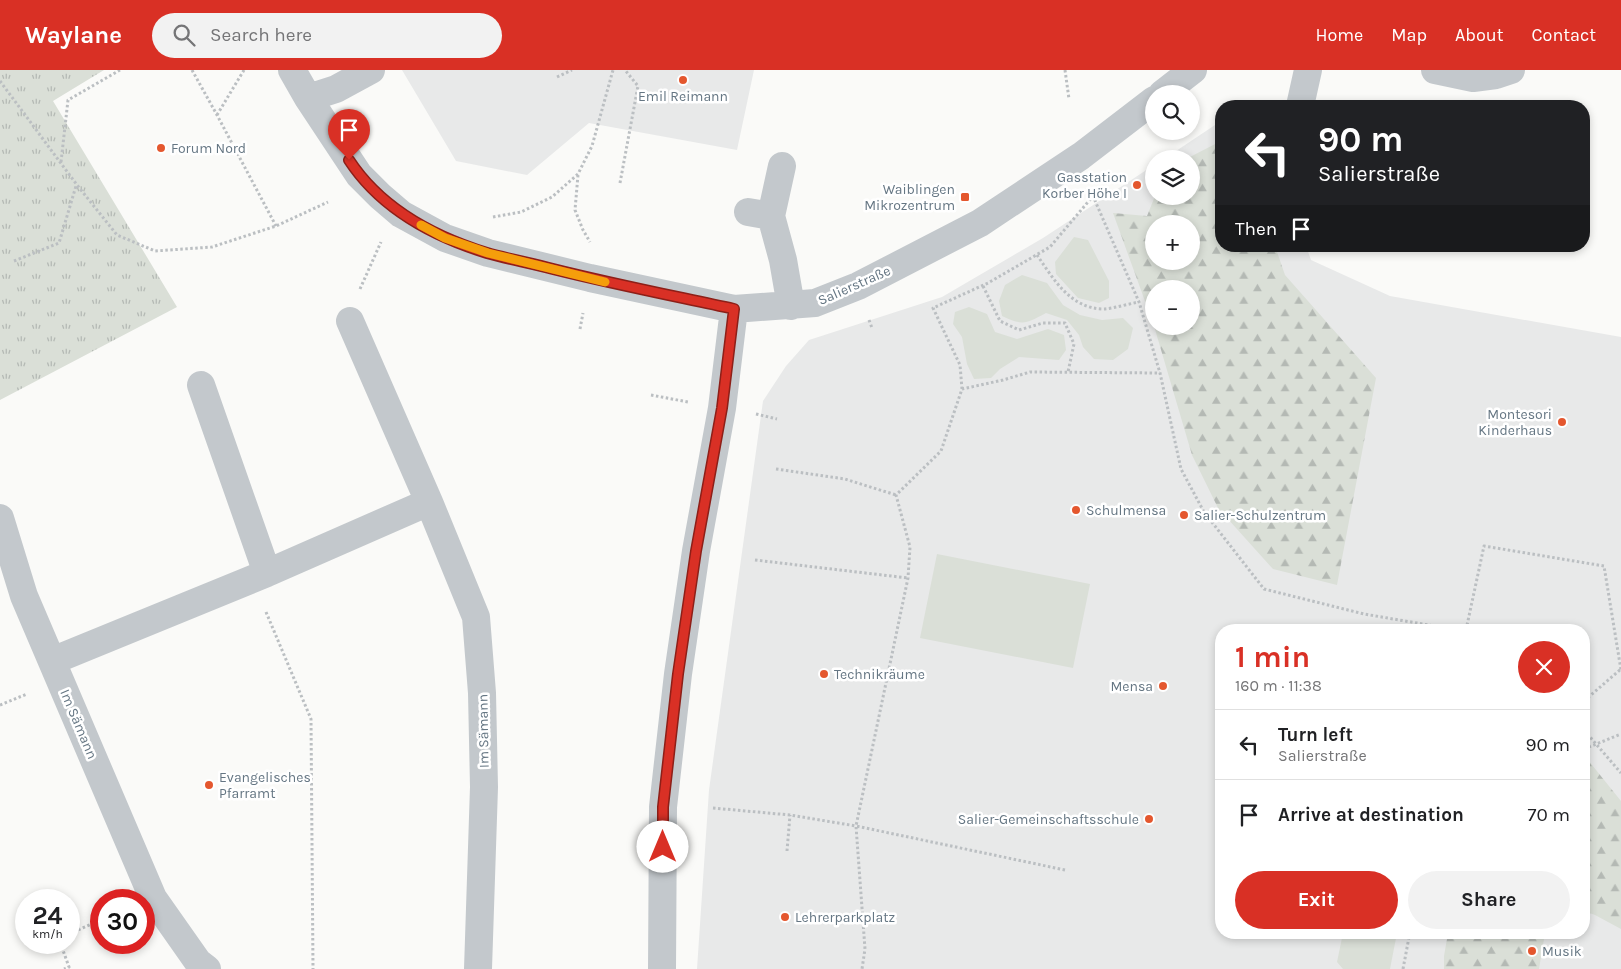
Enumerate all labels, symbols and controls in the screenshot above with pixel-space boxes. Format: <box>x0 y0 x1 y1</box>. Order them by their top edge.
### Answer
search box <box>152 13 502 58</box>
text: Waylane <box>25 21 122 49</box>
icon: search <box>170 21 198 49</box>
text: Search here <box>210 24 312 46</box>
text: Home <box>1315 24 1363 46</box>
text: Map <box>1391 24 1427 46</box>
text: About <box>1455 24 1504 46</box>
text: Contact <box>1532 24 1596 46</box>
marker: Emil Reimann <box>677 74 689 86</box>
map controls <box>1145 85 1200 335</box>
button: search <box>1145 85 1200 140</box>
place label: Emil Reimann <box>638 88 728 105</box>
pin <box>328 109 370 160</box>
icon: arrive <box>335 116 363 144</box>
text: 90 m <box>1318 119 1404 160</box>
icon: left <box>1235 120 1300 185</box>
place label: Forum Nord <box>171 140 246 157</box>
marker: Forum Nord <box>155 142 167 154</box>
button: layers <box>1145 150 1200 205</box>
text: Salierstraße <box>1318 161 1440 187</box>
place label: Gasstation Korber Höhe I <box>1042 169 1127 202</box>
marker: Gasstation Korber Höhe I <box>1131 179 1143 191</box>
place label: Waiblingen Mikrozentrum <box>864 181 955 214</box>
marker: Waiblingen Mikrozentrum <box>959 191 971 203</box>
button: + <box>1145 215 1200 270</box>
icon: arrive <box>1287 215 1315 243</box>
text: Then <box>1235 218 1277 240</box>
street label: Salierstraße <box>815 262 893 309</box>
button: − <box>1145 280 1200 335</box>
place label: Montesori Kinderhaus <box>1478 406 1552 439</box>
marker: Montesori Kinderhaus <box>1556 416 1568 428</box>
place label: Schulmensa <box>1086 502 1166 519</box>
marker: Schulmensa <box>1070 504 1082 516</box>
place label: Salier-Schulzentrum <box>1194 507 1326 524</box>
marker: Salier-Schulzentrum <box>1178 509 1190 521</box>
text: 1 min <box>1235 639 1310 675</box>
button: close <box>1518 641 1570 693</box>
place label: Technikräume <box>834 666 925 683</box>
marker: Technikräume <box>818 668 830 680</box>
text: 160 m · 11:38 <box>1235 676 1322 695</box>
place label: Mensa <box>1110 678 1153 695</box>
marker: Mensa <box>1157 680 1169 692</box>
street label: Im Sämann <box>56 687 101 762</box>
street label: Im Sämann <box>474 694 493 768</box>
text: Turn left <box>1278 724 1353 746</box>
icon: left <box>1235 731 1263 759</box>
text: 90 m <box>1525 734 1570 756</box>
text: Salierstraße <box>1278 746 1367 765</box>
place label: Evangelisches Pfarramt <box>219 769 311 802</box>
marker: Evangelisches Pfarramt <box>203 779 215 791</box>
icon: arrive <box>1235 801 1263 829</box>
text: Arrive at destination <box>1278 804 1464 826</box>
text: 70 m <box>1528 804 1570 826</box>
place label: Salier-Gemeinschaftsschule <box>958 811 1139 828</box>
marker: Salier-Gemeinschaftsschule <box>1143 813 1155 825</box>
position arrow <box>636 820 688 872</box>
button: Exit <box>1235 871 1398 929</box>
button: Share <box>1408 871 1570 929</box>
speed limit sign: 30 <box>90 889 155 954</box>
text: 24 <box>32 901 63 930</box>
place label: Lehrerparkplatz <box>795 909 895 926</box>
marker: Lehrerparkplatz <box>779 911 791 923</box>
text: km/h <box>32 927 63 941</box>
place label: Musik <box>1542 943 1582 960</box>
marker: Musik <box>1526 945 1538 957</box>

